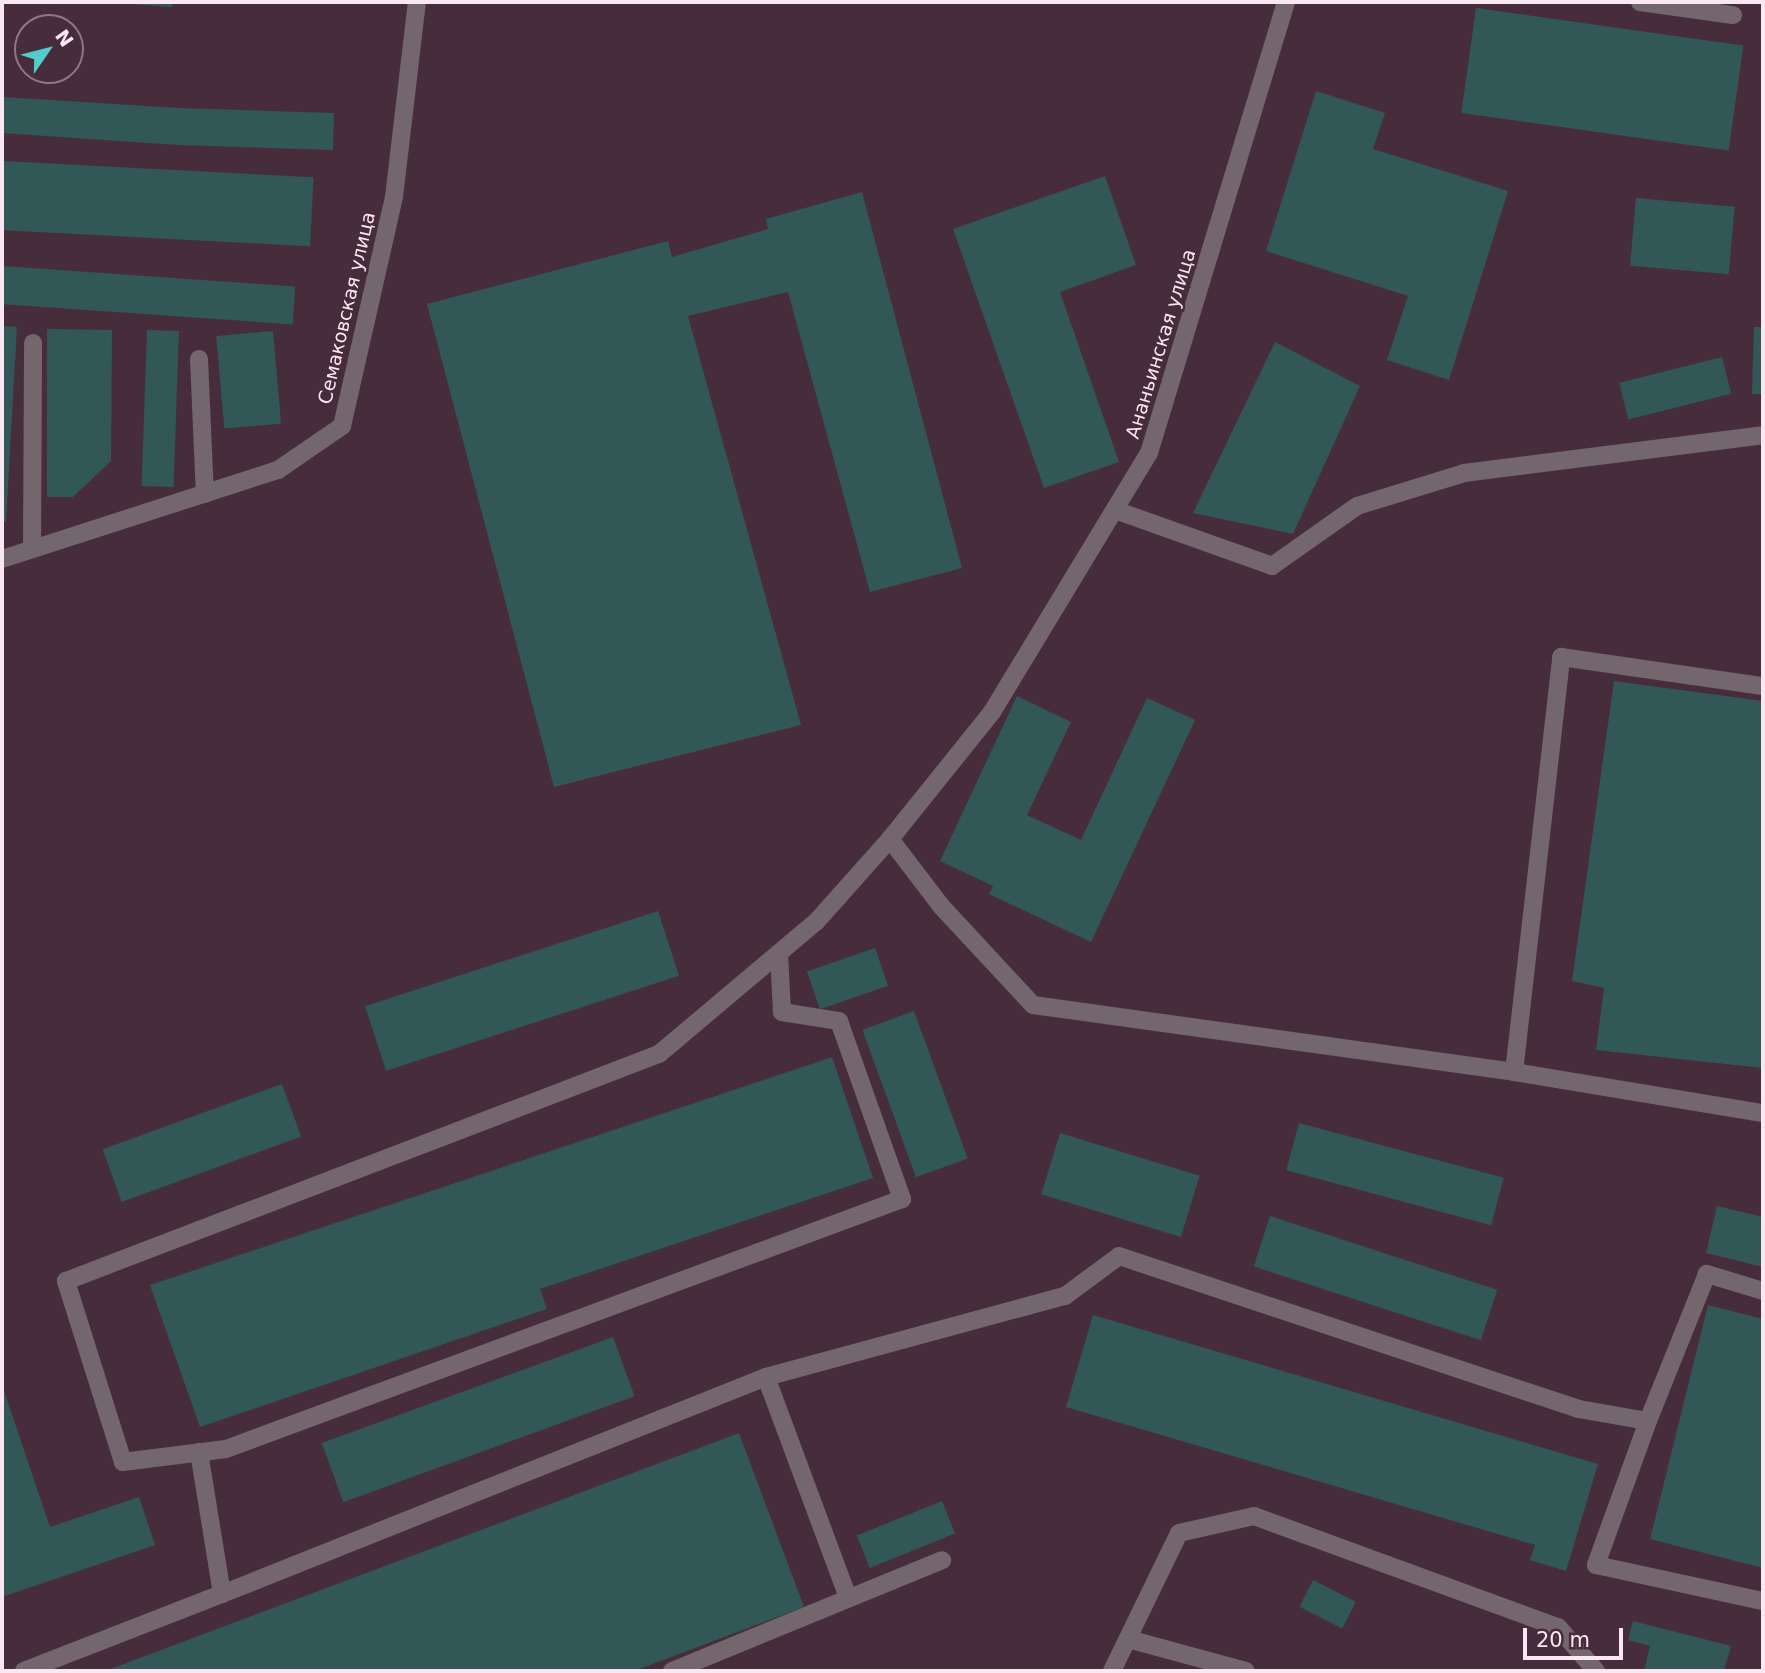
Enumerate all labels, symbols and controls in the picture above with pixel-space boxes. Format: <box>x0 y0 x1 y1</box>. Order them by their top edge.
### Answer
north arrow <box>14 14 84 84</box>
text: N <box>51 25 78 51</box>
street label: Семаковская улица <box>314 210 380 406</box>
street label: Ананьинская улица <box>1121 247 1201 441</box>
scale bar <box>1527 1614 1627 1658</box>
text: 20 m <box>1536 1628 1590 1652</box>

